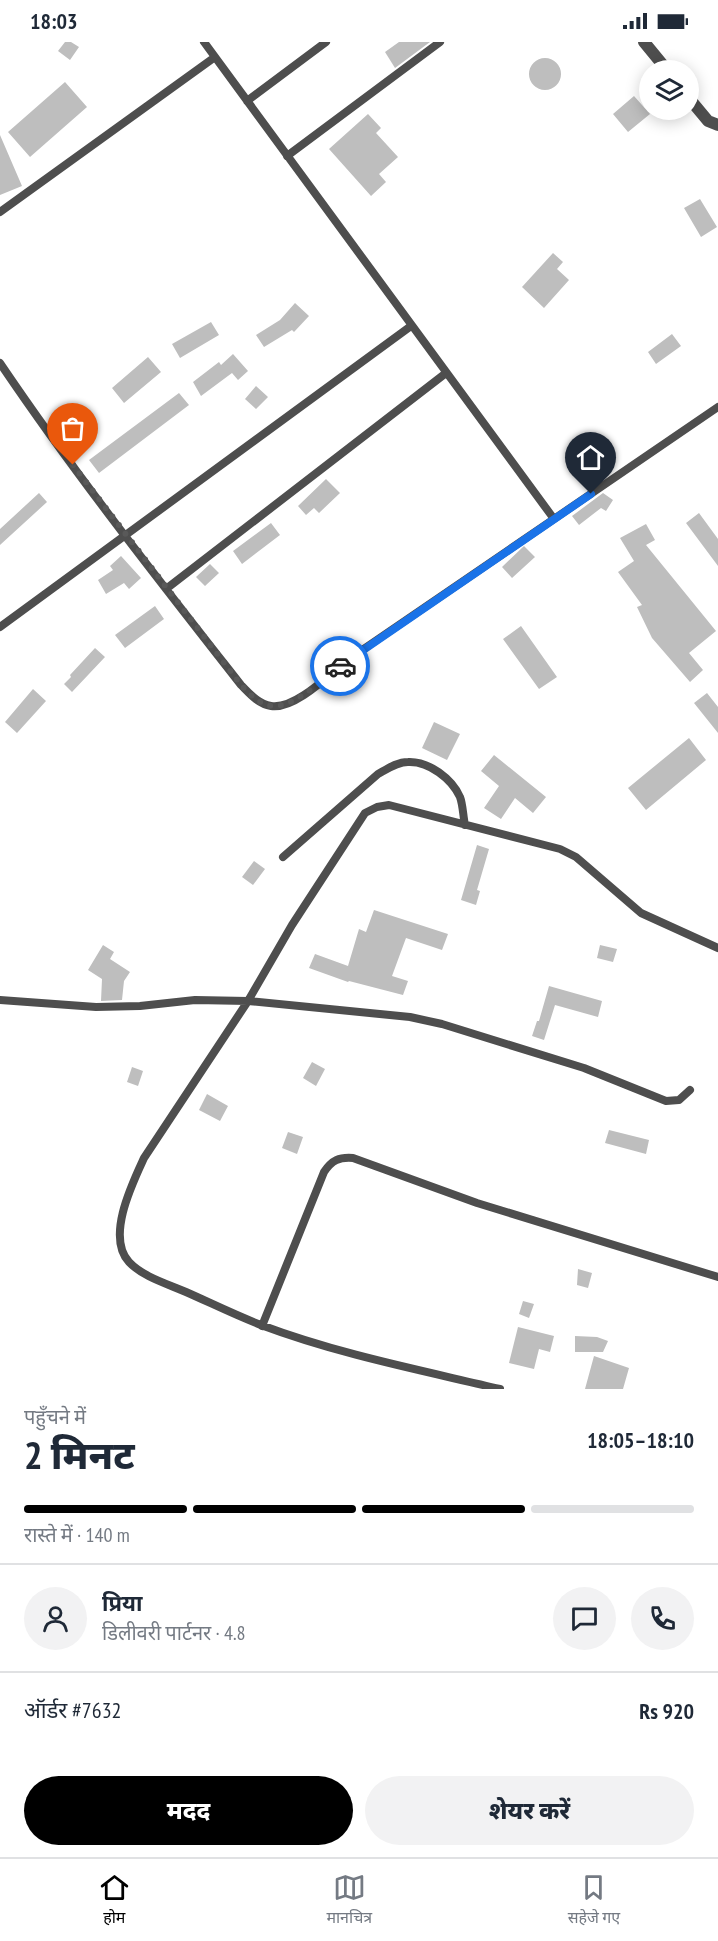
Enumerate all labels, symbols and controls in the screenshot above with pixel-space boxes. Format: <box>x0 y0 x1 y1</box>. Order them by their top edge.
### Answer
text: 18:03 <box>30 7 78 35</box>
map controls <box>639 60 699 120</box>
button: layers <box>639 60 699 120</box>
pin <box>47 403 98 465</box>
icon: bag <box>56 412 89 445</box>
pin <box>565 432 616 494</box>
icon: home <box>574 441 607 474</box>
courier <box>310 636 370 696</box>
icon: car <box>324 650 357 683</box>
text: पहुँचने में <box>24 1404 86 1430</box>
text: 18:05–18:10 <box>587 1426 694 1454</box>
text: 2 मिनट <box>24 1429 135 1480</box>
text: रास्ते में · 140 m <box>24 1522 130 1548</box>
button: person <box>24 1587 87 1650</box>
button: chat <box>553 1587 616 1650</box>
button: phone <box>631 1587 694 1650</box>
text: प्रिया <box>102 1589 142 1617</box>
text: डिलीवरी पार्टनर · 4.8 <box>102 1620 246 1646</box>
text: ऑर्डर #7632 <box>24 1696 121 1724</box>
text: Rs 920 <box>639 1697 694 1725</box>
button: मदद <box>24 1776 353 1845</box>
button: शेयर करें <box>365 1776 694 1845</box>
tab: होम <box>98 1871 131 1930</box>
tab: मानचित्र <box>326 1871 372 1930</box>
tab: सहेजे गए <box>568 1871 620 1930</box>

